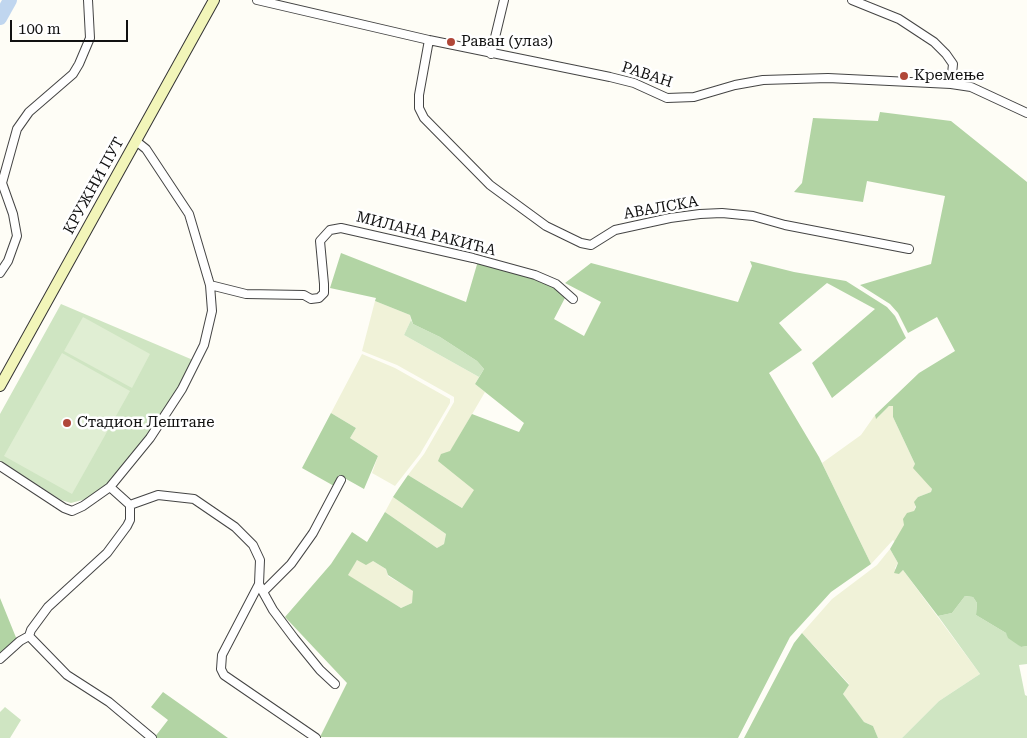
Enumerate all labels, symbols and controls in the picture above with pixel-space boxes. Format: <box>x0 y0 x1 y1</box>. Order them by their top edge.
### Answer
scale bar <box>12 10 130 42</box>
text: 100 m <box>18 20 61 38</box>
place label: Раван (улаз) <box>461 33 553 51</box>
marker: Раван (улаз) <box>445 36 457 48</box>
street label: РАВАН <box>619 58 675 92</box>
place label: Кремење <box>914 67 984 85</box>
marker: Кремење <box>898 70 910 82</box>
street label: КРУЖНИ ПУТ <box>60 134 128 238</box>
street label: АВАЛСКА <box>622 193 700 223</box>
street label: МИЛАНА РАКИЋА <box>354 208 498 260</box>
place label: Стадион Лештане <box>77 414 215 432</box>
marker: Стадион Лештане <box>61 417 73 429</box>

